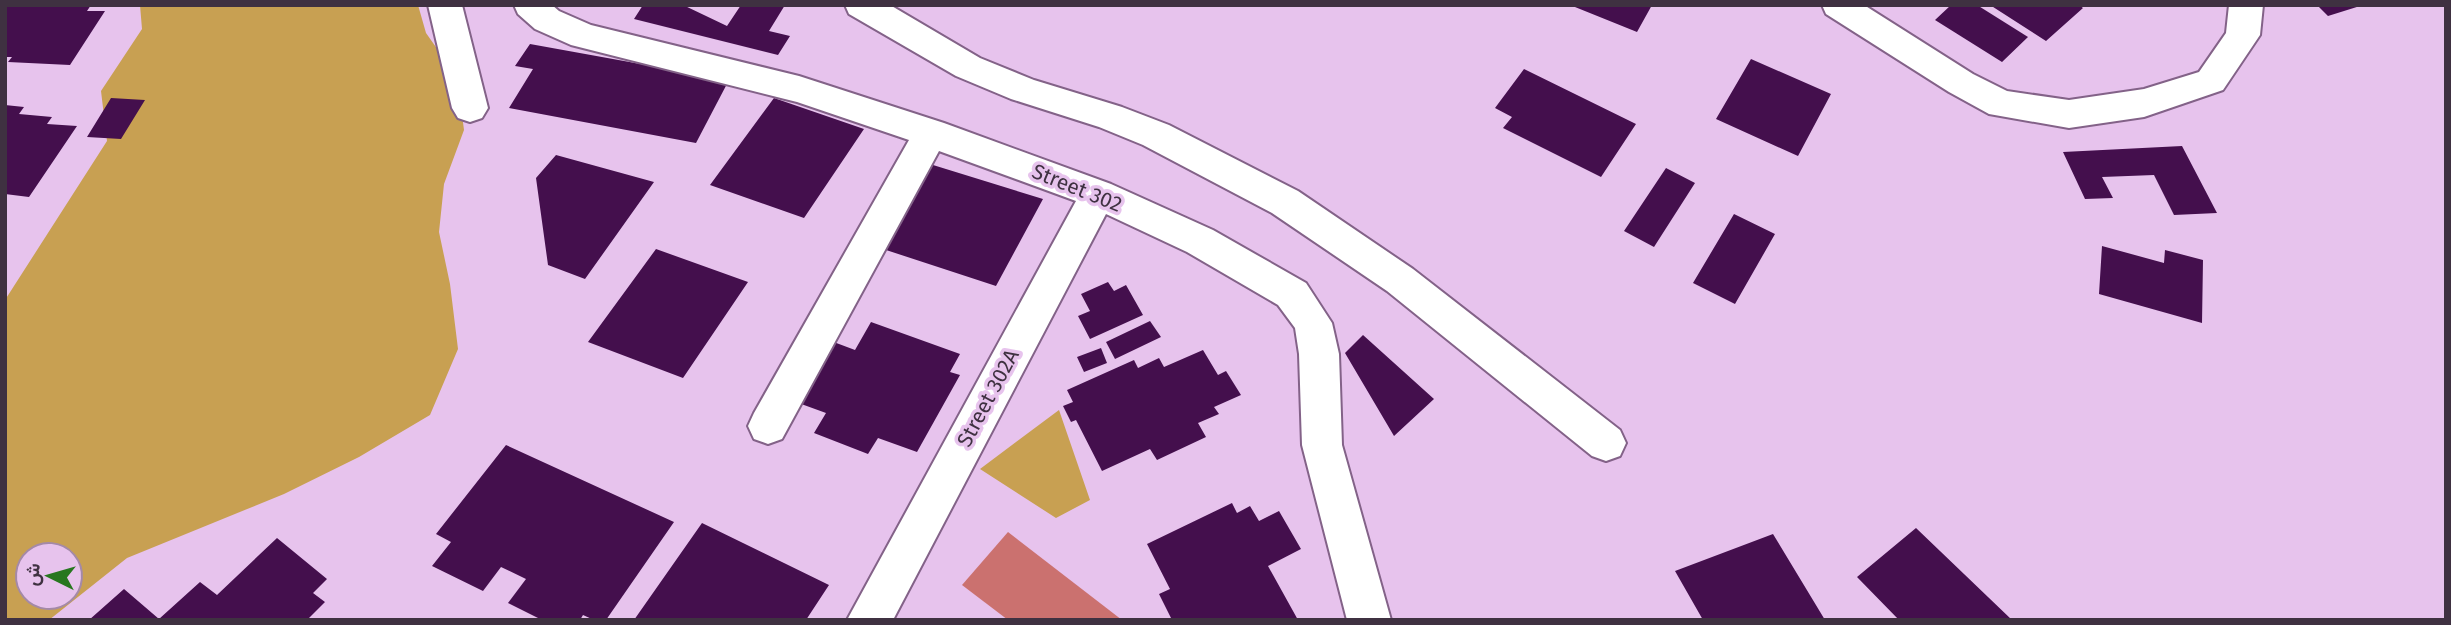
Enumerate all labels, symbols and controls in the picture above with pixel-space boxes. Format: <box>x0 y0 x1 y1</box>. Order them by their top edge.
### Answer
street label: Street 302 <box>1028 158 1126 218</box>
street label: Street 302A <box>951 345 1025 451</box>
north arrow <box>14 541 84 611</box>
text: ش <box>20 562 45 587</box>

